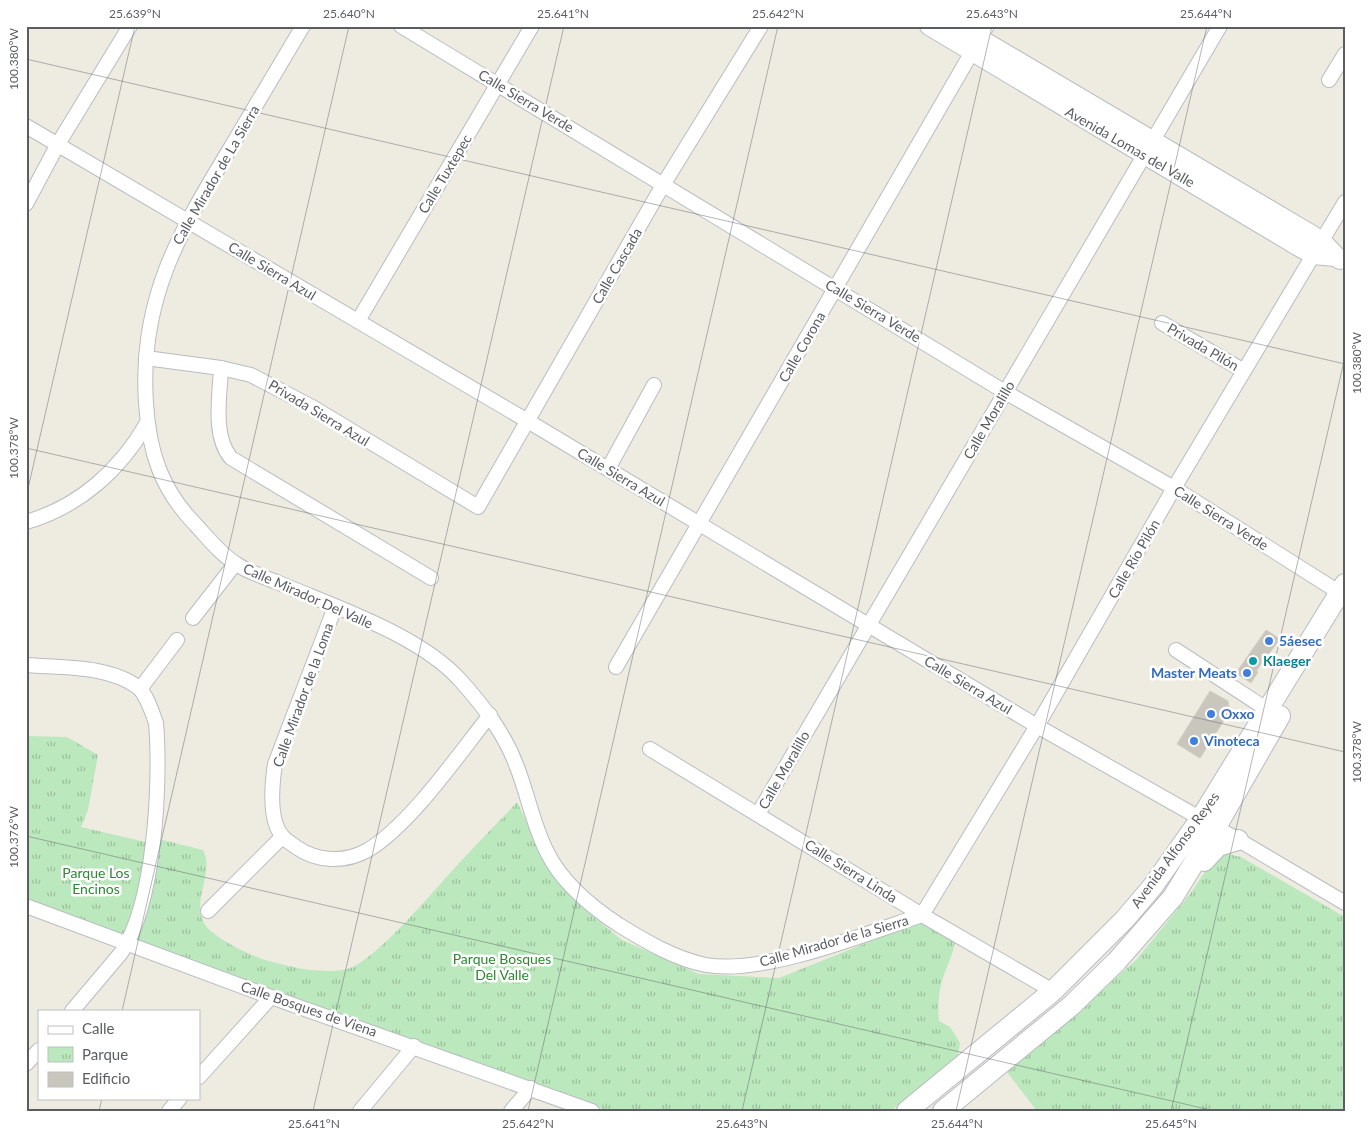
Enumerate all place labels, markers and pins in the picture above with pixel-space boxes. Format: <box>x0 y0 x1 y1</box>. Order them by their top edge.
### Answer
place label: 5áesec <box>1279 632 1322 649</box>
marker: 5áesec <box>1263 635 1275 647</box>
place label: Klaeger <box>1263 652 1311 669</box>
marker: Klaeger <box>1247 655 1259 667</box>
place label: Master Meats <box>1151 664 1237 681</box>
marker: Master Meats <box>1241 667 1253 679</box>
place label: Oxxo <box>1221 705 1254 722</box>
marker: Oxxo <box>1205 708 1217 720</box>
place label: Vinoteca <box>1203 732 1260 749</box>
marker: Vinoteca <box>1188 735 1200 747</box>

